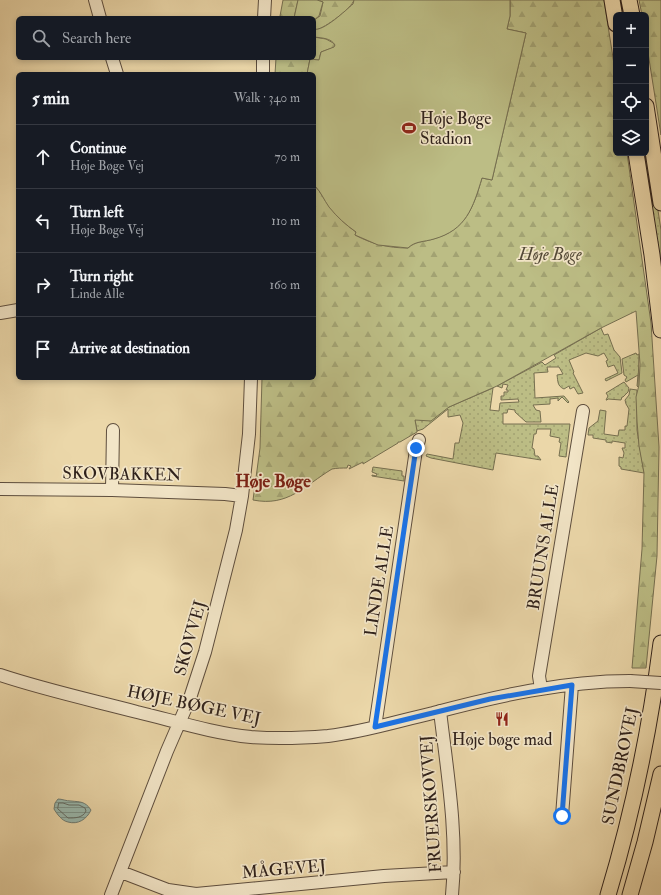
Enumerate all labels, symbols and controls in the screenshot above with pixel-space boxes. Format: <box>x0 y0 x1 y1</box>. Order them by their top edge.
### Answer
map controls <box>613 12 649 156</box>
button: + <box>613 12 649 48</box>
search box <box>16 16 316 60</box>
icon: search <box>30 27 52 49</box>
text: Search here <box>62 29 131 48</box>
button: − <box>613 48 649 84</box>
button: locate <box>613 84 649 120</box>
text: 5 min <box>32 88 70 109</box>
text: Walk · 340 m <box>234 90 300 106</box>
place label: Høje Bøge Stadion <box>420 108 491 149</box>
sports icon: Høje Bøge Stadion <box>401 120 417 136</box>
button: layers <box>613 120 649 156</box>
text: Continue <box>70 139 126 158</box>
icon: ahead <box>32 146 54 168</box>
text: 70 m <box>275 149 300 165</box>
text: Høje Bøge Vej <box>70 158 144 174</box>
text: Turn left <box>70 203 124 222</box>
icon: left <box>32 210 54 232</box>
text: 110 m <box>271 213 300 229</box>
text: Høje Bøge Vej <box>70 222 144 238</box>
park label: Høje Bøge <box>517 244 582 265</box>
text: Turn right <box>70 267 133 286</box>
icon: right <box>32 274 54 296</box>
text: 160 m <box>269 277 300 293</box>
text: Linde Alle <box>70 286 124 302</box>
icon: arrive <box>32 338 54 360</box>
text: Arrive at destination <box>70 339 190 358</box>
route end <box>407 439 425 457</box>
street label: SKOVBAKKEN <box>62 462 183 486</box>
district label: Høje Bøge <box>235 470 311 493</box>
street label: BRUUNS ALLE <box>523 483 563 611</box>
street label: LINDE ALLE <box>360 524 398 638</box>
street label: SKOVVEJ <box>169 598 212 678</box>
street label: HØJE BØGE VEJ <box>125 681 263 730</box>
street label: SUNDBROVEJ <box>597 705 644 827</box>
restaurant icon: Høje bøge mad <box>494 711 510 727</box>
place label: Høje bøge mad <box>452 729 553 750</box>
street label: FRUERSKOVVEJ <box>416 734 447 874</box>
route start <box>553 807 571 825</box>
street label: MÅGEVEJ <box>241 854 327 884</box>

